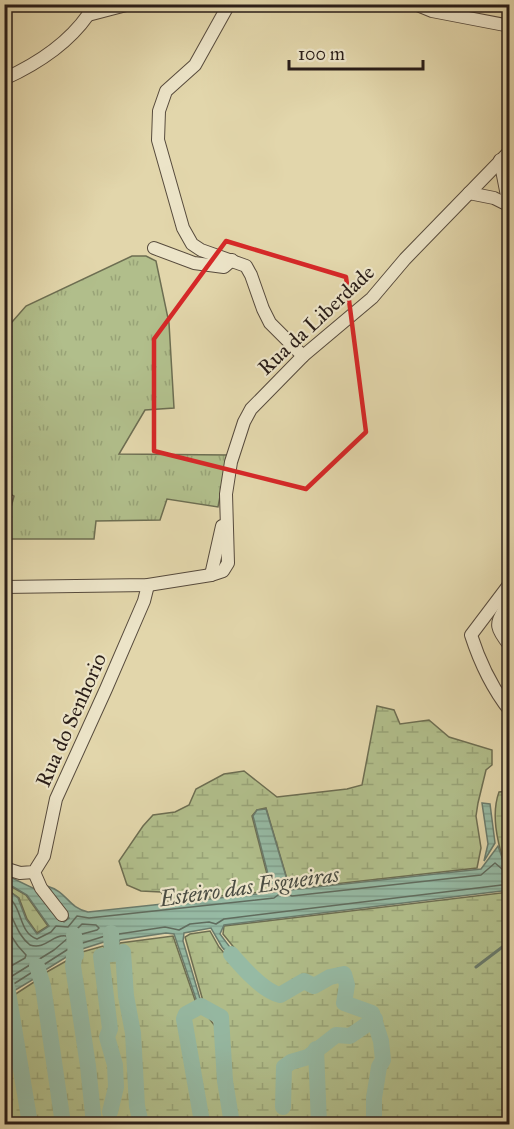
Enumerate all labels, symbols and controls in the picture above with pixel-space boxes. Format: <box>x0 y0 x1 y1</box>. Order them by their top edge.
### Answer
scale bar <box>289 33 422 71</box>
text: 100 m <box>298 43 345 65</box>
street label: Rua da Liberdade <box>252 259 380 381</box>
street label: Rua do Senhorio <box>30 649 112 791</box>
water label: Esteiro das Esgueiras <box>156 860 341 913</box>

